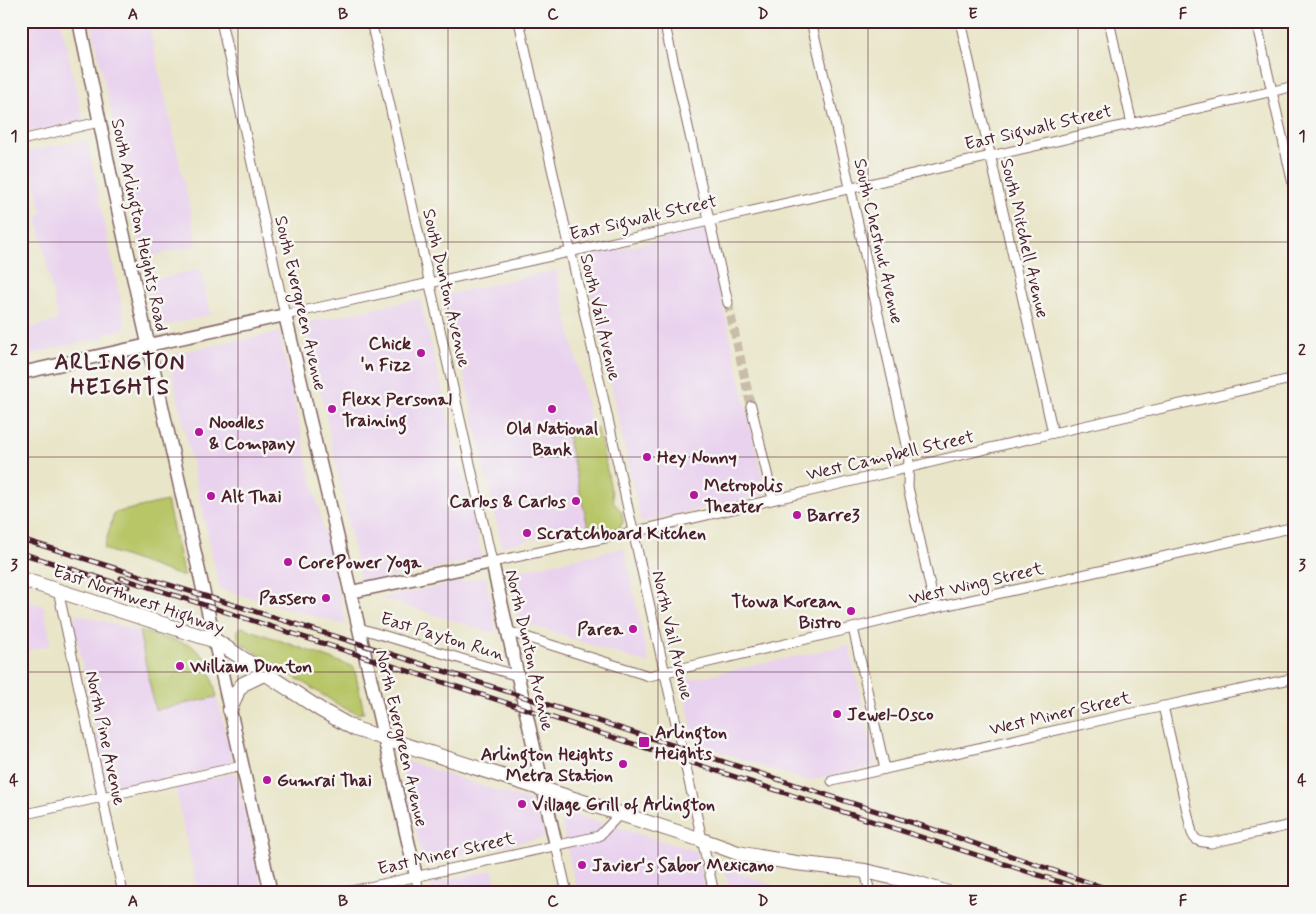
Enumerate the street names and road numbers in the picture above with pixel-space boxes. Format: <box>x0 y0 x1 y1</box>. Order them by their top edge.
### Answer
street label: East Sigwalt Street <box>962 99 1115 159</box>
street label: South Arlington Heights Road <box>103 117 173 334</box>
street label: South Chestnut Avenue <box>847 156 909 326</box>
street label: South Mitchell Avenue <box>994 156 1054 321</box>
street label: East Sigwalt Street <box>567 189 720 249</box>
street label: South Dunton Avenue <box>416 207 476 370</box>
street label: South Evergreen Avenue <box>267 214 332 393</box>
street label: South Vail Avenue <box>574 251 626 383</box>
street label: West Campbell Street <box>804 425 977 487</box>
street label: West Wing Street <box>907 557 1047 612</box>
street label: East Northwest Highway <box>49 559 228 642</box>
street label: North Dunton Avenue <box>499 567 559 733</box>
street label: North Vail Avenue <box>645 568 699 702</box>
street label: East Payton Run <box>378 607 508 667</box>
street label: North Evergreen Avenue <box>368 647 433 829</box>
street label: North Pine Avenue <box>79 669 131 808</box>
street label: West Miner Street <box>987 686 1134 742</box>
street label: East Miner Street <box>376 826 517 881</box>

